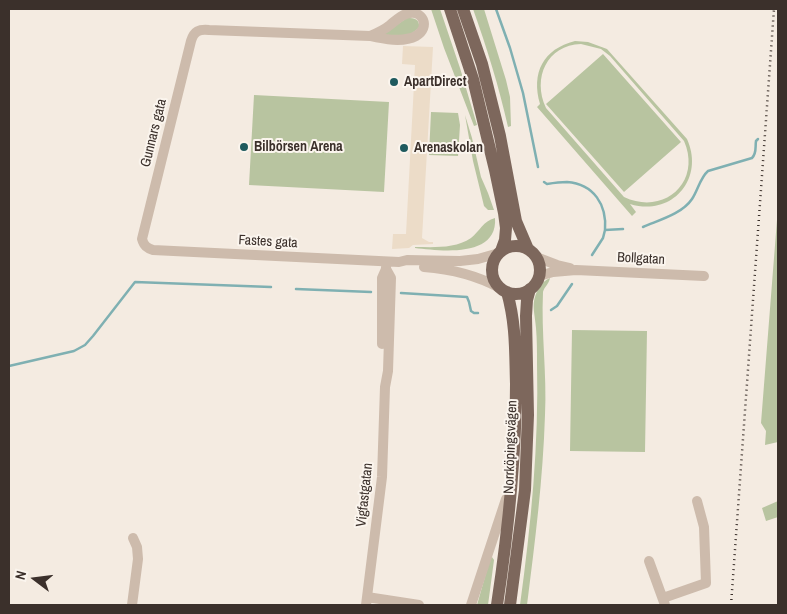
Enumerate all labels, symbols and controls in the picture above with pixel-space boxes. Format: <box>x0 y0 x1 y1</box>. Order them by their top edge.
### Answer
place label: ApartDirect <box>404 74 467 90</box>
marker: ApartDirect <box>388 76 400 88</box>
street label: Gunnars gata <box>137 97 171 169</box>
place label: Bilbörsen Arena <box>254 139 343 155</box>
place label: Arenaskolan <box>414 140 483 156</box>
marker: Bilbörsen Arena <box>238 141 250 153</box>
marker: Arenaskolan <box>398 142 410 154</box>
street label: Fastes gata <box>238 232 298 252</box>
street label: Bollgatan <box>617 249 665 269</box>
street label: Norrköpingsvägen <box>501 400 521 494</box>
street label: Vigfastgatan <box>353 462 377 528</box>
north arrow <box>10 554 60 604</box>
text: N <box>11 569 30 581</box>

